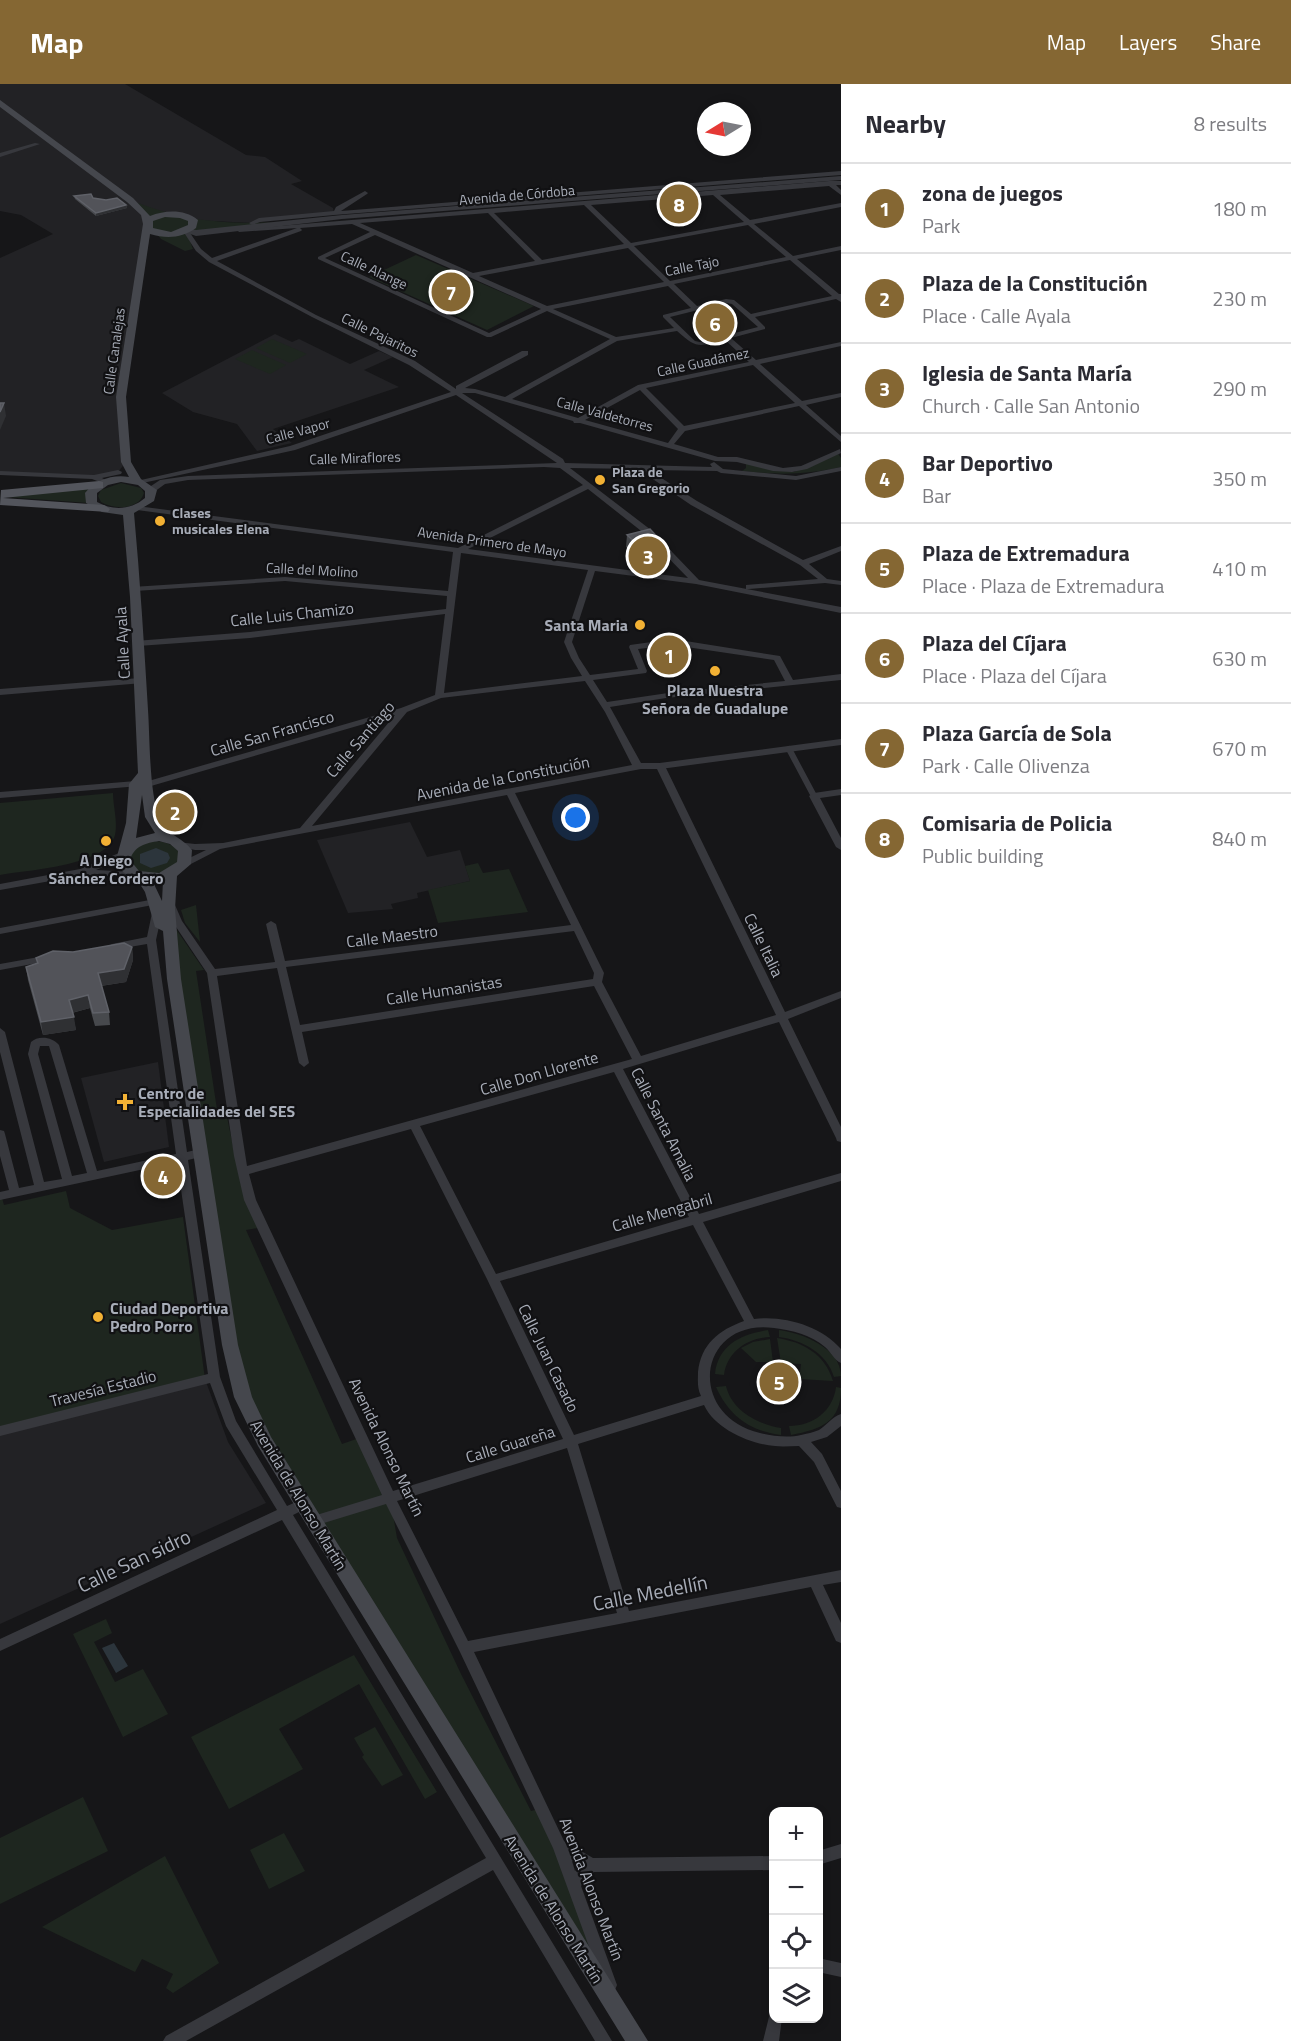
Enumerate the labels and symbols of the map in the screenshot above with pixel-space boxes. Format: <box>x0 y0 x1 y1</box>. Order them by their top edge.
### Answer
north arrow <box>697 102 751 156</box>
street label: Avenida de Córdoba <box>458 179 576 210</box>
pin: 8 <box>660 182 698 226</box>
street label: Calle Alange <box>337 245 411 294</box>
street label: Calle Tajo <box>663 250 721 281</box>
pin: 7 <box>432 270 470 314</box>
pin: 6 <box>696 300 734 346</box>
street label: Calle Canalejas <box>97 306 130 396</box>
street label: Calle Pajaritos <box>338 307 422 362</box>
street label: Calle Guadámez <box>655 341 751 382</box>
street label: Calle Valdetorres <box>555 391 656 436</box>
street label: Calle Vapor <box>263 412 332 449</box>
street label: Calle Miraflores <box>309 445 401 470</box>
place label: Plaza de San Gregorio <box>612 461 690 498</box>
marker: Plaza de San Gregorio <box>593 473 607 487</box>
place label: Clases musicales Elena <box>172 502 269 539</box>
marker: Clases musicales Elena <box>153 514 167 528</box>
street label: Avenida Primero de Mayo <box>416 521 568 562</box>
pin: 3 <box>628 534 668 578</box>
street label: Calle del Molino <box>265 557 359 582</box>
street label: Calle Luis Chamizo <box>229 596 355 632</box>
street label: Calle Ayala <box>108 606 136 680</box>
place label: Santa Maria <box>545 613 628 637</box>
marker: Santa Maria <box>633 618 647 632</box>
pin: 1 <box>650 632 688 678</box>
marker: Plaza Nuestra Señora de Guadalupe <box>708 664 722 678</box>
place label: Plaza Nuestra Señora de Guadalupe <box>642 678 788 720</box>
street label: Calle Santiago <box>320 695 400 783</box>
street label: Calle San Francisco <box>207 704 337 762</box>
street label: Avenida de la Constitución <box>414 749 592 807</box>
pin: 2 <box>156 790 195 834</box>
your location <box>561 803 590 832</box>
marker: A Diego Sánchez Cordero <box>99 834 113 848</box>
place label: A Diego Sánchez Cordero <box>48 848 164 890</box>
street label: Calle Italia <box>738 909 790 981</box>
street label: Calle Maestro <box>345 918 439 954</box>
street label: Calle Humanistas <box>384 969 504 1011</box>
street label: Calle Don Llorente <box>477 1045 601 1101</box>
street label: Calle Santa Amalia <box>625 1063 703 1185</box>
place label: Centro de Especialidades del SES <box>138 1081 295 1123</box>
marker: Centro de Especialidades del SES <box>116 1093 134 1111</box>
pin: 4 <box>144 1154 182 1198</box>
street label: Calle Mengabril <box>609 1186 715 1238</box>
place label: Ciudad Deportiva Pedro Porro <box>110 1296 228 1338</box>
street label: Calle Juan Casado <box>512 1300 586 1416</box>
marker: Ciudad Deportiva Pedro Porro <box>91 1310 105 1324</box>
pin: 5 <box>760 1360 798 1404</box>
street label: Travesía Estadio <box>47 1363 159 1413</box>
street label: Avenida Alonso Martín <box>343 1374 431 1520</box>
street label: Avenida de Alonso Martín <box>245 1415 353 1575</box>
street label: Calle Guareña <box>462 1419 558 1469</box>
street label: Calle San sidro <box>72 1521 196 1600</box>
street label: Calle Medellín <box>590 1566 710 1619</box>
street label: Avenida Alonso Martín <box>554 1814 630 1964</box>
street label: Avenida de Alonso Martín <box>498 1830 610 1988</box>

